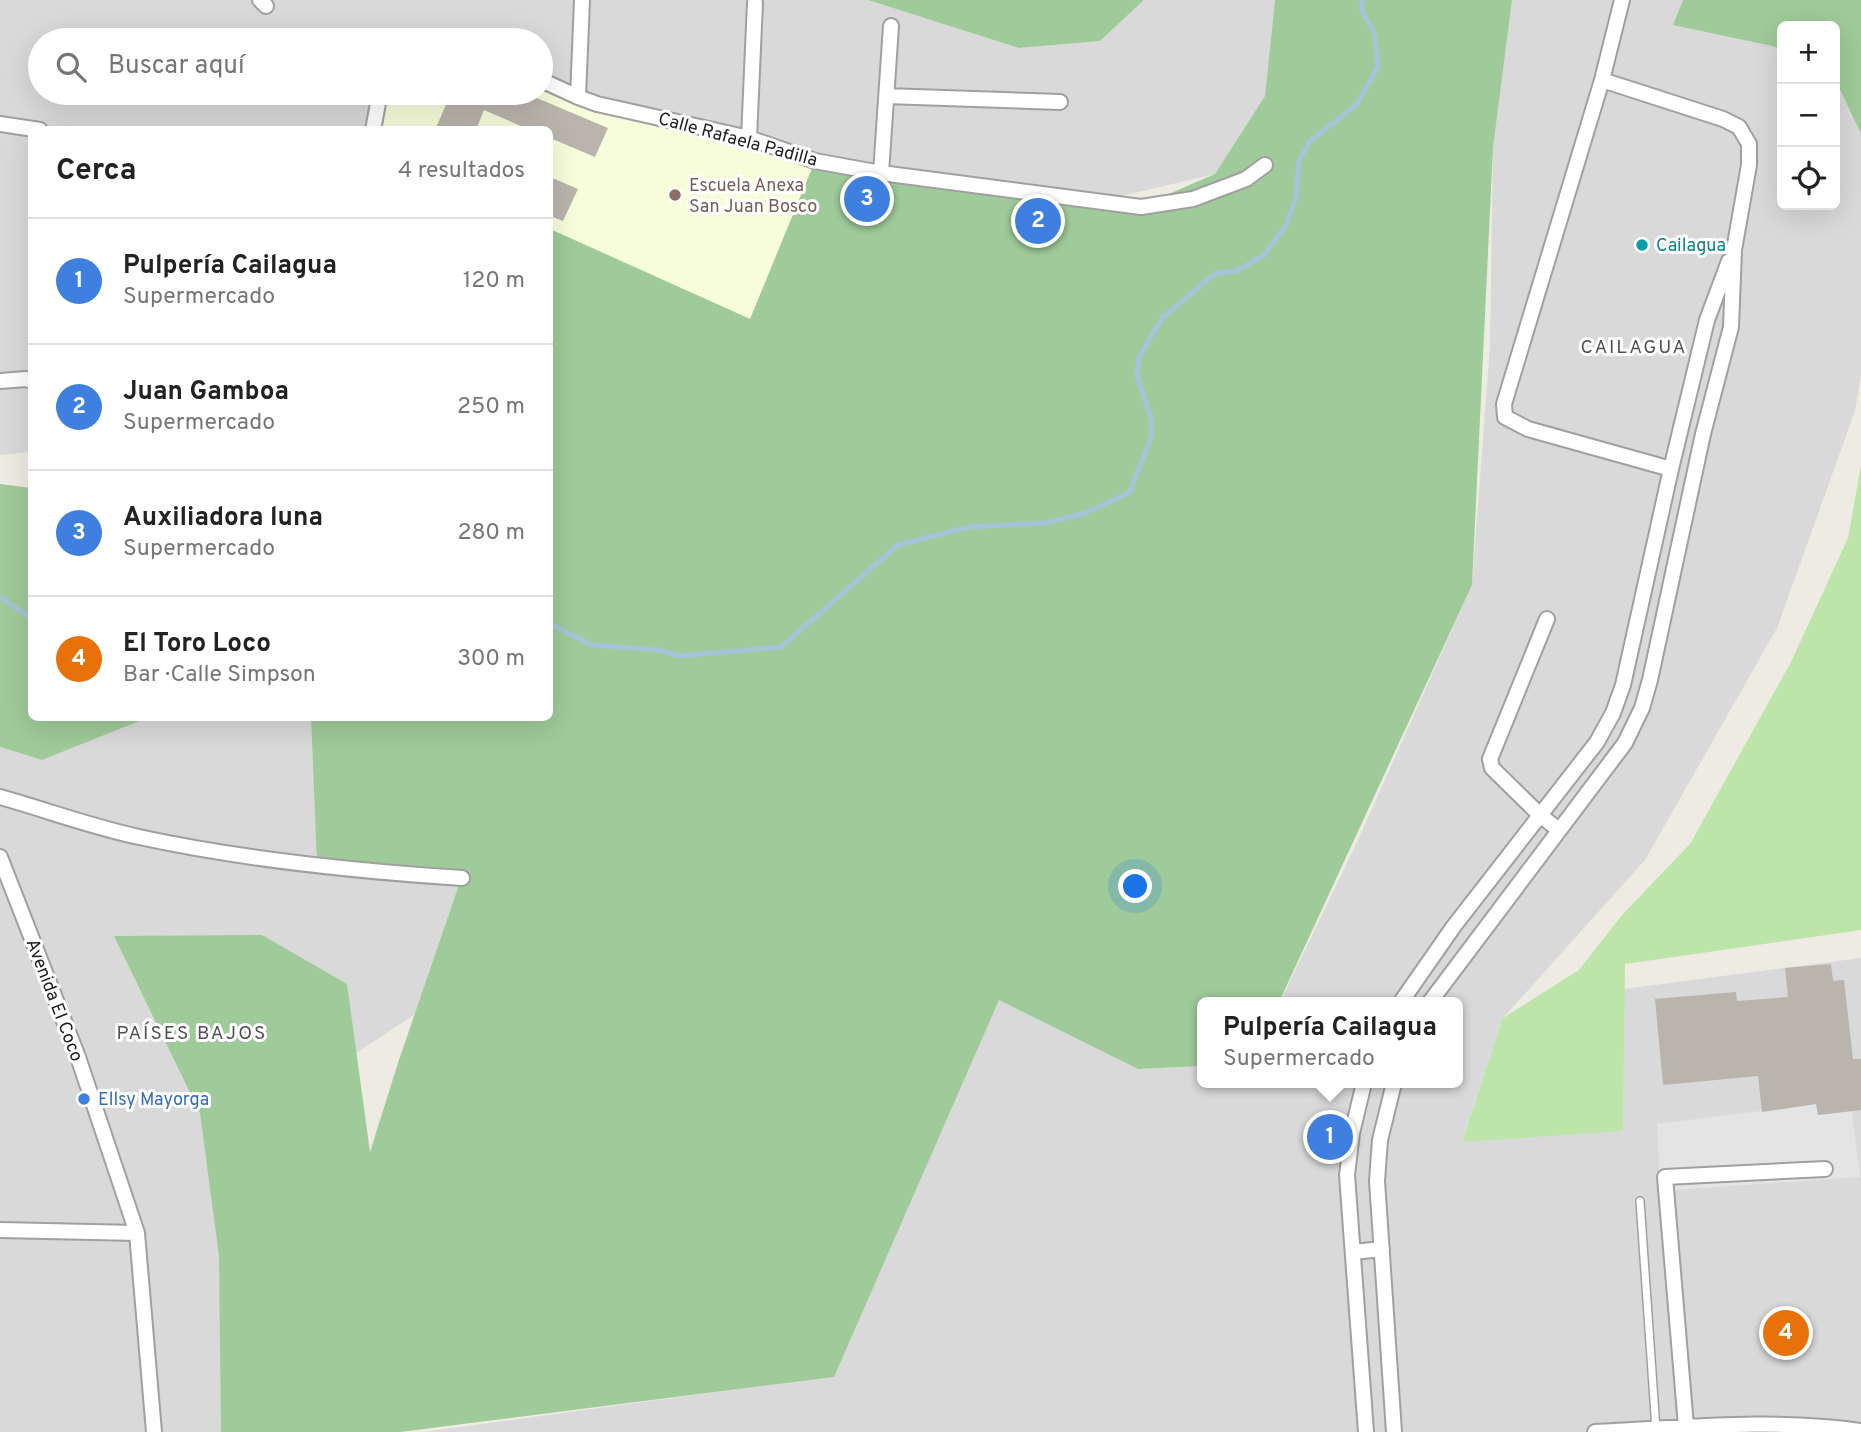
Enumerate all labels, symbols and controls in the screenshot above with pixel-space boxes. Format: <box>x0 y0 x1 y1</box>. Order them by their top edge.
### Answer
map controls <box>1777 21 1840 210</box>
button: + <box>1777 21 1840 84</box>
search box <box>28 28 553 105</box>
icon: search <box>52 48 90 86</box>
text: Buscar aquí <box>108 50 245 83</box>
button: − <box>1777 84 1840 147</box>
street label: Calle Rafaela Padilla <box>656 108 820 173</box>
button: locate <box>1777 147 1840 210</box>
text: Cerca <box>56 153 136 190</box>
text: 4 resultados <box>398 157 525 186</box>
pin: 3 <box>844 173 890 225</box>
place label: Escuela Anexa San Juan Bosco <box>689 175 817 219</box>
marker: Escuela Anexa San Juan Bosco <box>667 187 683 203</box>
pin: 2 <box>1015 195 1061 247</box>
place label: Cailagua <box>1656 235 1726 258</box>
marker: Cailagua <box>1634 237 1650 253</box>
text: Pulpería Cailagua <box>123 250 337 283</box>
text: 1 <box>74 267 84 296</box>
text: 120 m <box>463 267 525 296</box>
text: Supermercado <box>123 283 275 312</box>
district label: CAILAGUA <box>1580 336 1688 360</box>
text: Juan Gamboa <box>123 376 289 409</box>
text: 2 <box>72 393 86 422</box>
text: 250 m <box>457 393 525 422</box>
text: Supermercado <box>123 409 275 438</box>
text: Auxiliadora luna <box>123 502 323 535</box>
text: 3 <box>72 519 86 548</box>
text: 280 m <box>457 519 525 548</box>
text: Supermercado <box>123 535 275 564</box>
text: El Toro Loco <box>123 628 271 661</box>
text: 4 <box>72 645 86 674</box>
text: 300 m <box>457 645 525 674</box>
text: Bar · Calle Simpson <box>123 661 316 690</box>
your location <box>1118 869 1152 903</box>
street label: Avenida El Coco <box>20 936 88 1065</box>
popup <box>1197 997 1463 1088</box>
text: Pulpería Cailagua <box>1223 1012 1437 1045</box>
district label: PAÍSES BAJOS <box>117 1021 267 1046</box>
text: Supermercado <box>1223 1045 1375 1074</box>
place label: Ellsy Mayorga <box>98 1089 209 1112</box>
marker: Ellsy Mayorga <box>76 1091 92 1107</box>
pin: 1 <box>1307 1111 1353 1163</box>
pin: 4 <box>1763 1307 1809 1359</box>

